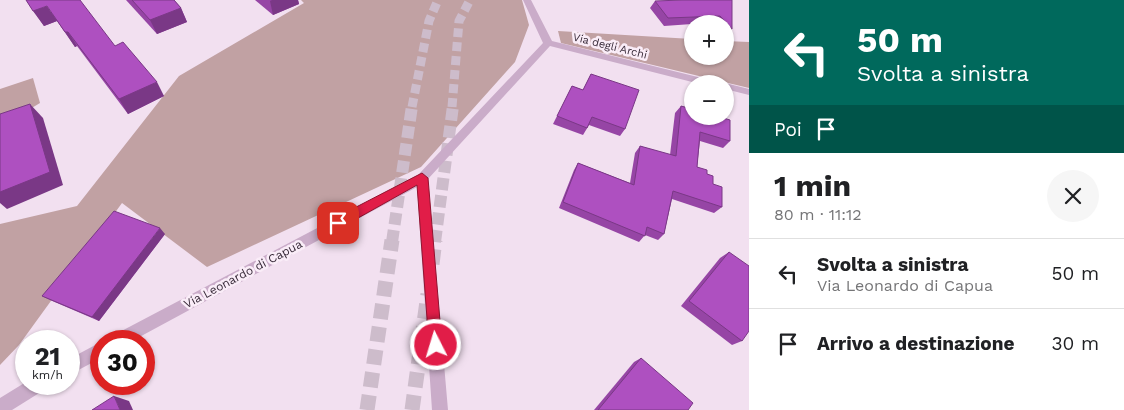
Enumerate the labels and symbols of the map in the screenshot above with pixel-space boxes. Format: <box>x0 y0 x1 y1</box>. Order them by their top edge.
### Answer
street label: Via degli Archi <box>572 31 648 62</box>
pin <box>317 202 359 244</box>
street label: Via Leonardo di Capua <box>181 237 305 311</box>
position arrow <box>409 318 461 370</box>
speed limit sign: 30 <box>90 330 155 395</box>

